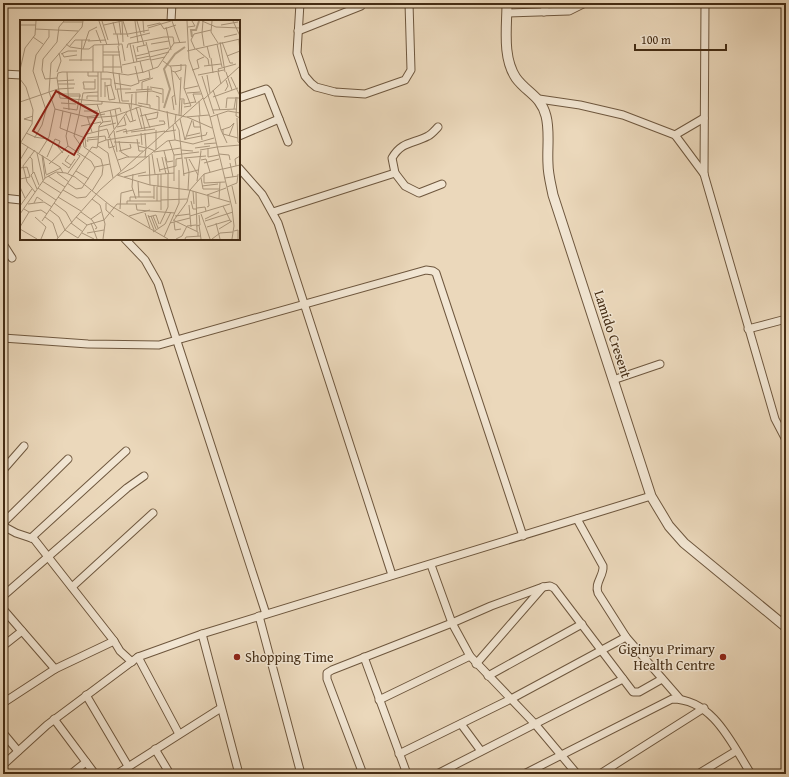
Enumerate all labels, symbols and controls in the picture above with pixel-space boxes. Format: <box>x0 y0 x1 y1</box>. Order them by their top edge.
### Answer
inset map <box>20 20 240 240</box>
scale bar <box>635 26 726 52</box>
text: 100 m <box>641 31 671 48</box>
street label: Lamido Cresent <box>589 288 637 380</box>
place label: Giginyu Primary Health Centre <box>618 639 715 675</box>
place label: Shopping Time <box>245 647 334 667</box>
marker: Shopping Time <box>232 652 242 662</box>
marker: Giginyu Primary Health Centre <box>718 652 728 662</box>

